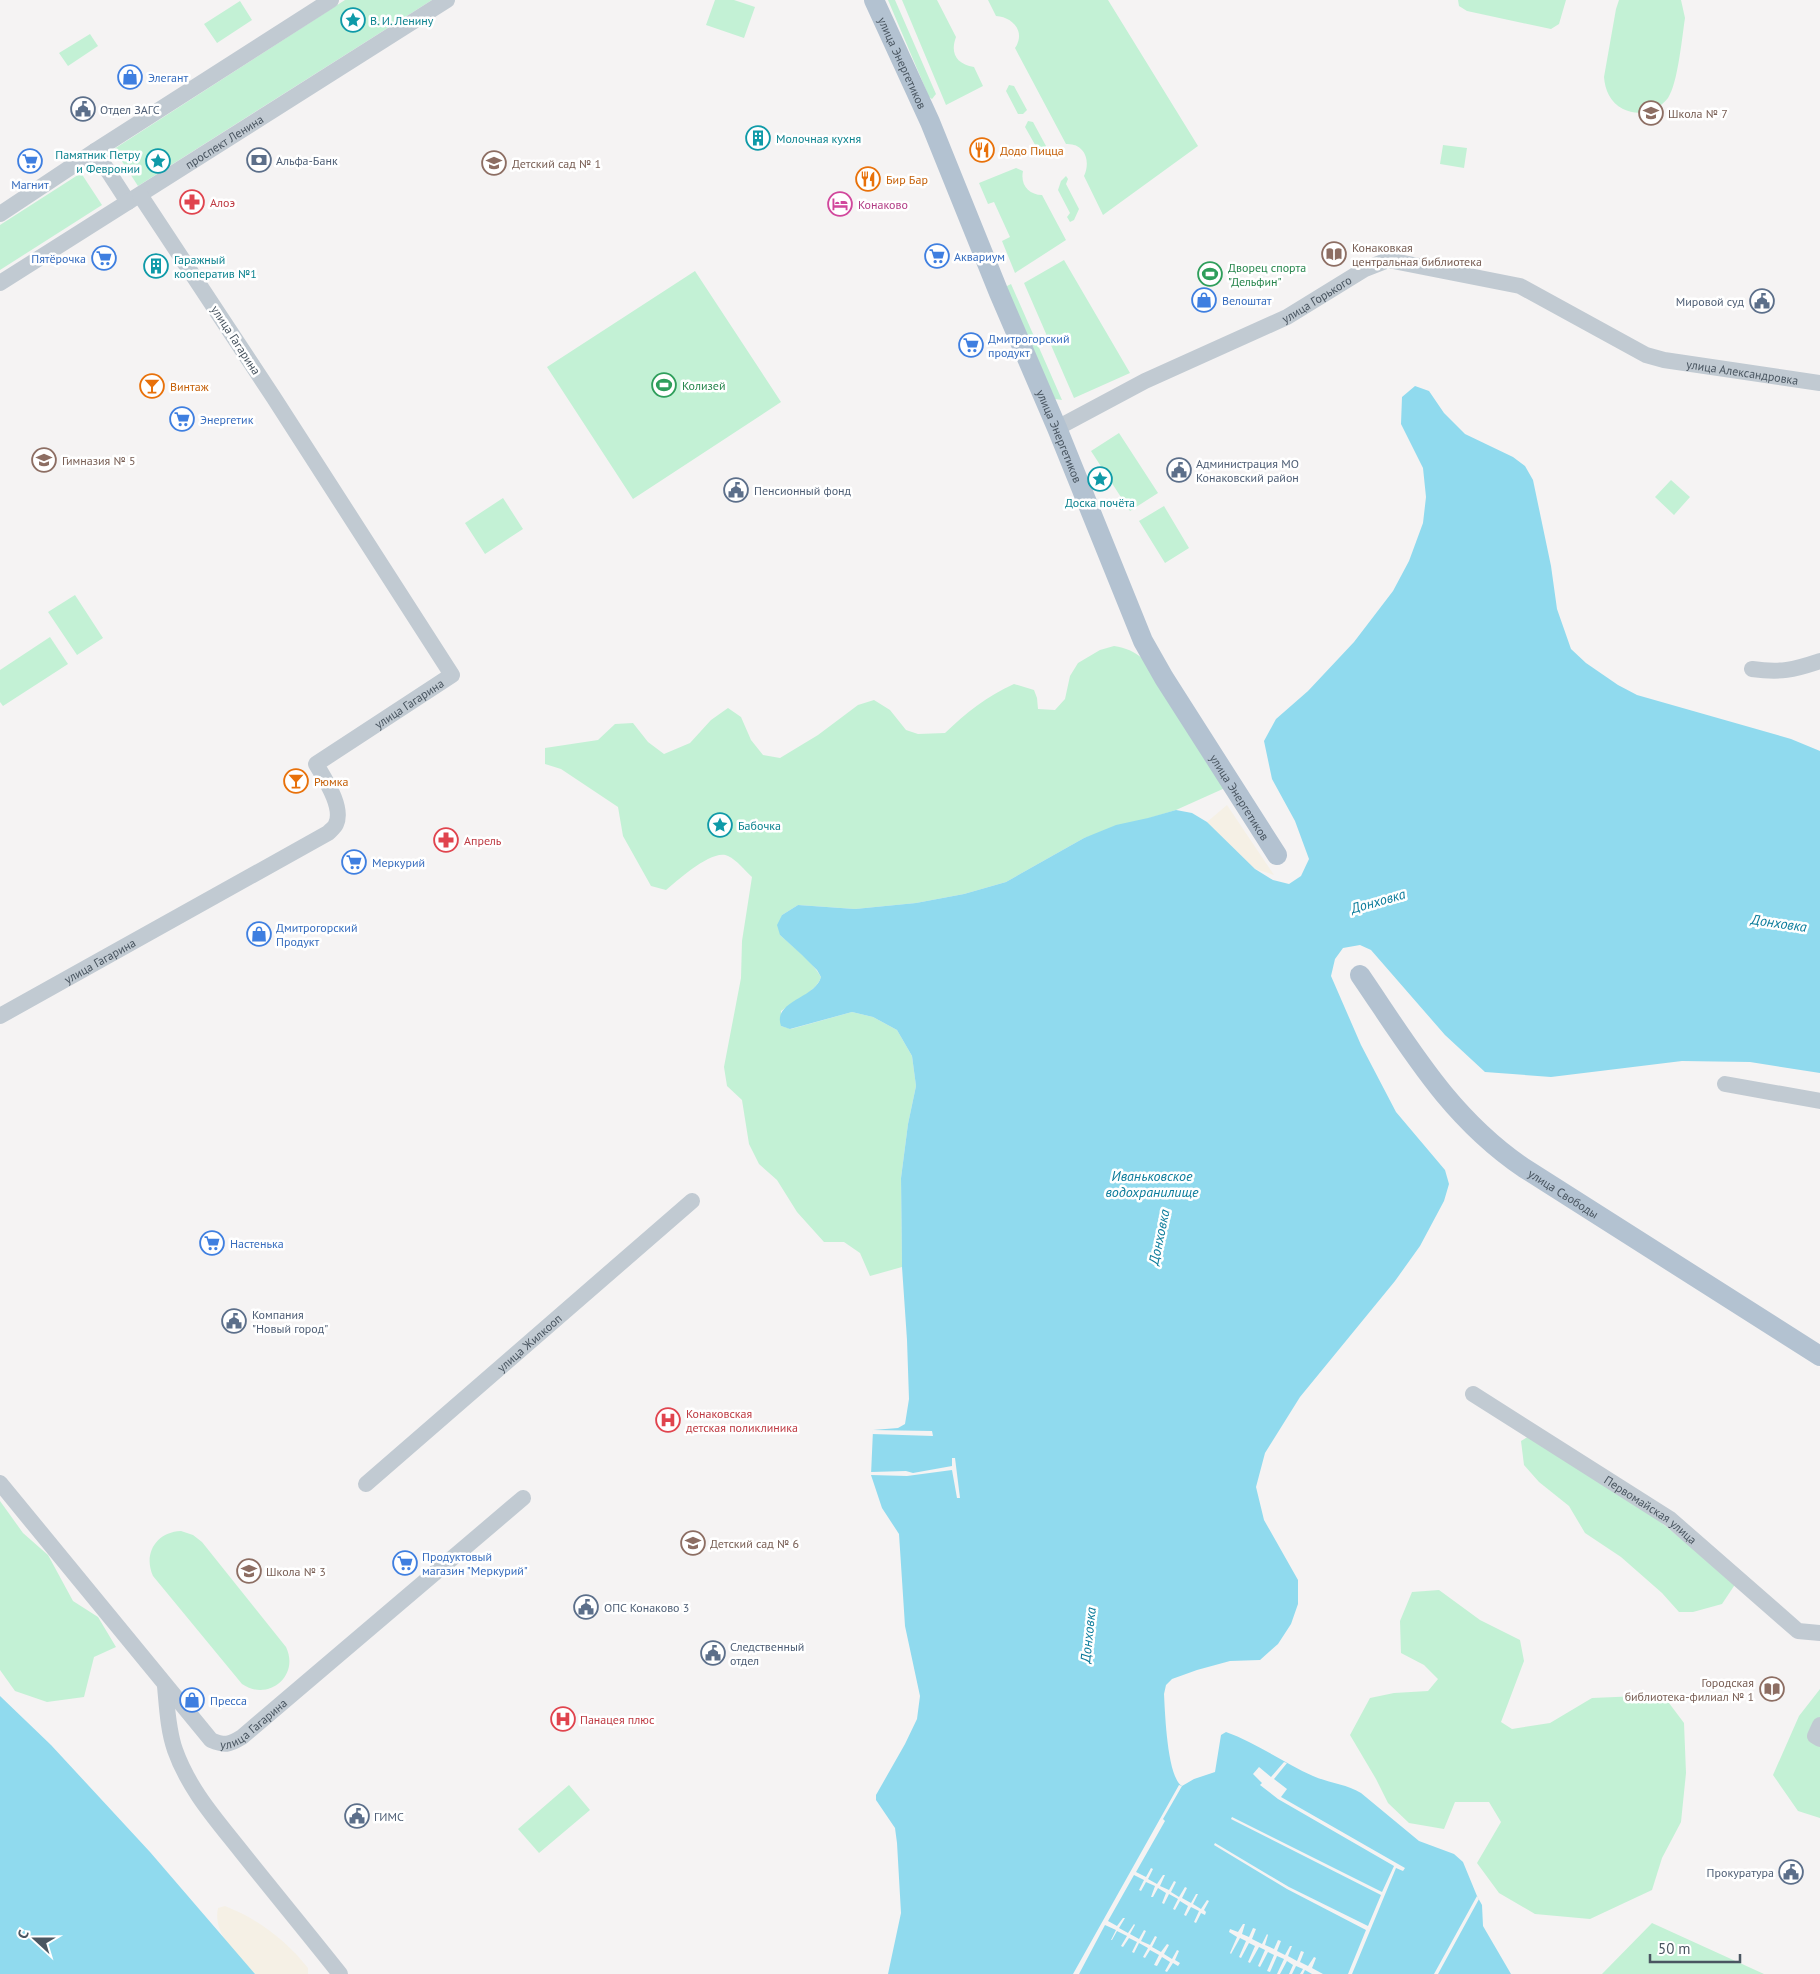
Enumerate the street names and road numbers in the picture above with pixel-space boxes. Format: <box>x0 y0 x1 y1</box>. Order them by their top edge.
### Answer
street label: улица Энергетиков <box>875 14 930 111</box>
street label: проспект Ленина <box>182 111 266 172</box>
street label: улица Горького <box>1279 272 1354 326</box>
street label: улица Гагарина <box>208 303 264 377</box>
street label: улица Александровка <box>1685 356 1800 387</box>
street label: улица Энергетиков <box>1034 387 1086 485</box>
street label: улица Гагарина <box>371 675 446 731</box>
street label: улица Энергетиков <box>1207 751 1273 843</box>
street label: улица Гагарина <box>61 934 138 986</box>
street label: улица Свободы <box>1526 1165 1602 1221</box>
street label: улица Жилкооп <box>494 1310 565 1375</box>
street label: Первомайская улица <box>1602 1472 1700 1547</box>
street label: улица Гагарина <box>219 1695 290 1752</box>

